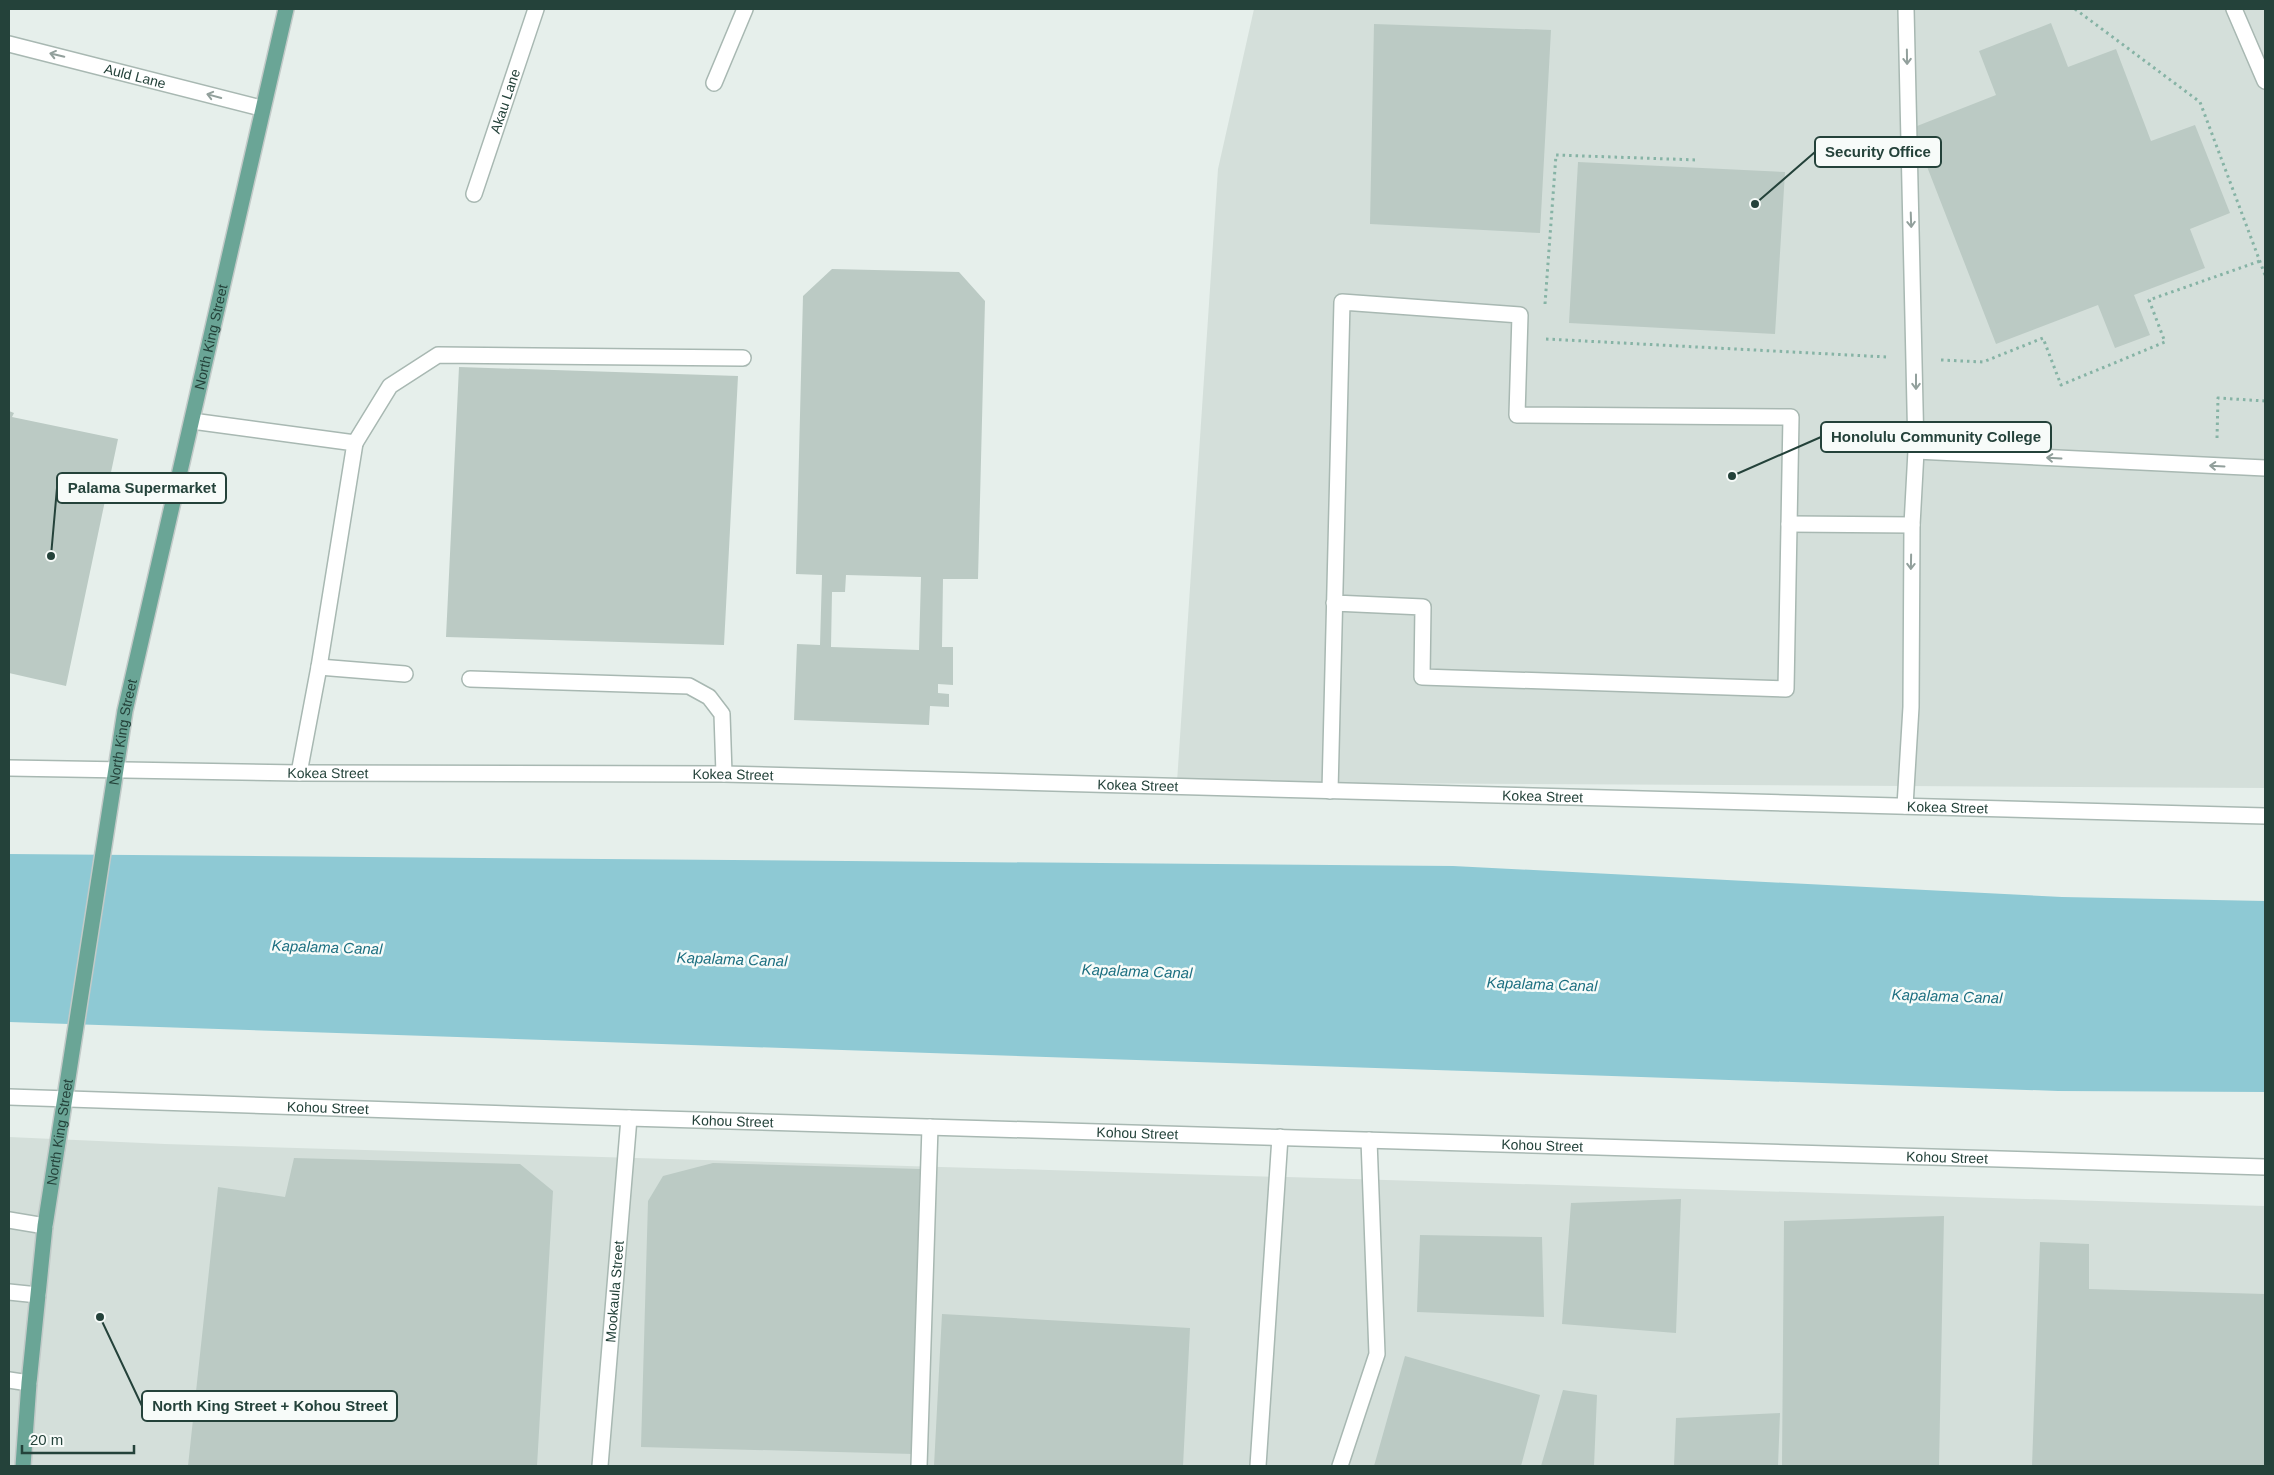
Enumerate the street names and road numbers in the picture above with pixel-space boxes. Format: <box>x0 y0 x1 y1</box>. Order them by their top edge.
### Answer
street label: Auld Lane <box>102 60 168 92</box>
street label: Akau Lane <box>487 67 523 135</box>
street label: North King Street <box>191 283 231 391</box>
street label: North King Street <box>106 677 140 786</box>
street label: Kokea Street <box>287 765 369 781</box>
street label: Kokea Street <box>692 766 774 783</box>
street label: Kokea Street <box>1097 776 1179 794</box>
street label: Kokea Street <box>1502 787 1583 805</box>
street label: Kokea Street <box>1907 798 1988 816</box>
street label: North King Street <box>43 1078 76 1187</box>
street label: Kohou Street <box>287 1098 369 1117</box>
street label: Kohou Street <box>691 1112 774 1130</box>
street label: Kohou Street <box>1096 1124 1179 1142</box>
street label: Kohou Street <box>1501 1136 1583 1155</box>
street label: Kohou Street <box>1906 1148 1988 1167</box>
street label: Mookaula Street <box>602 1240 627 1343</box>

